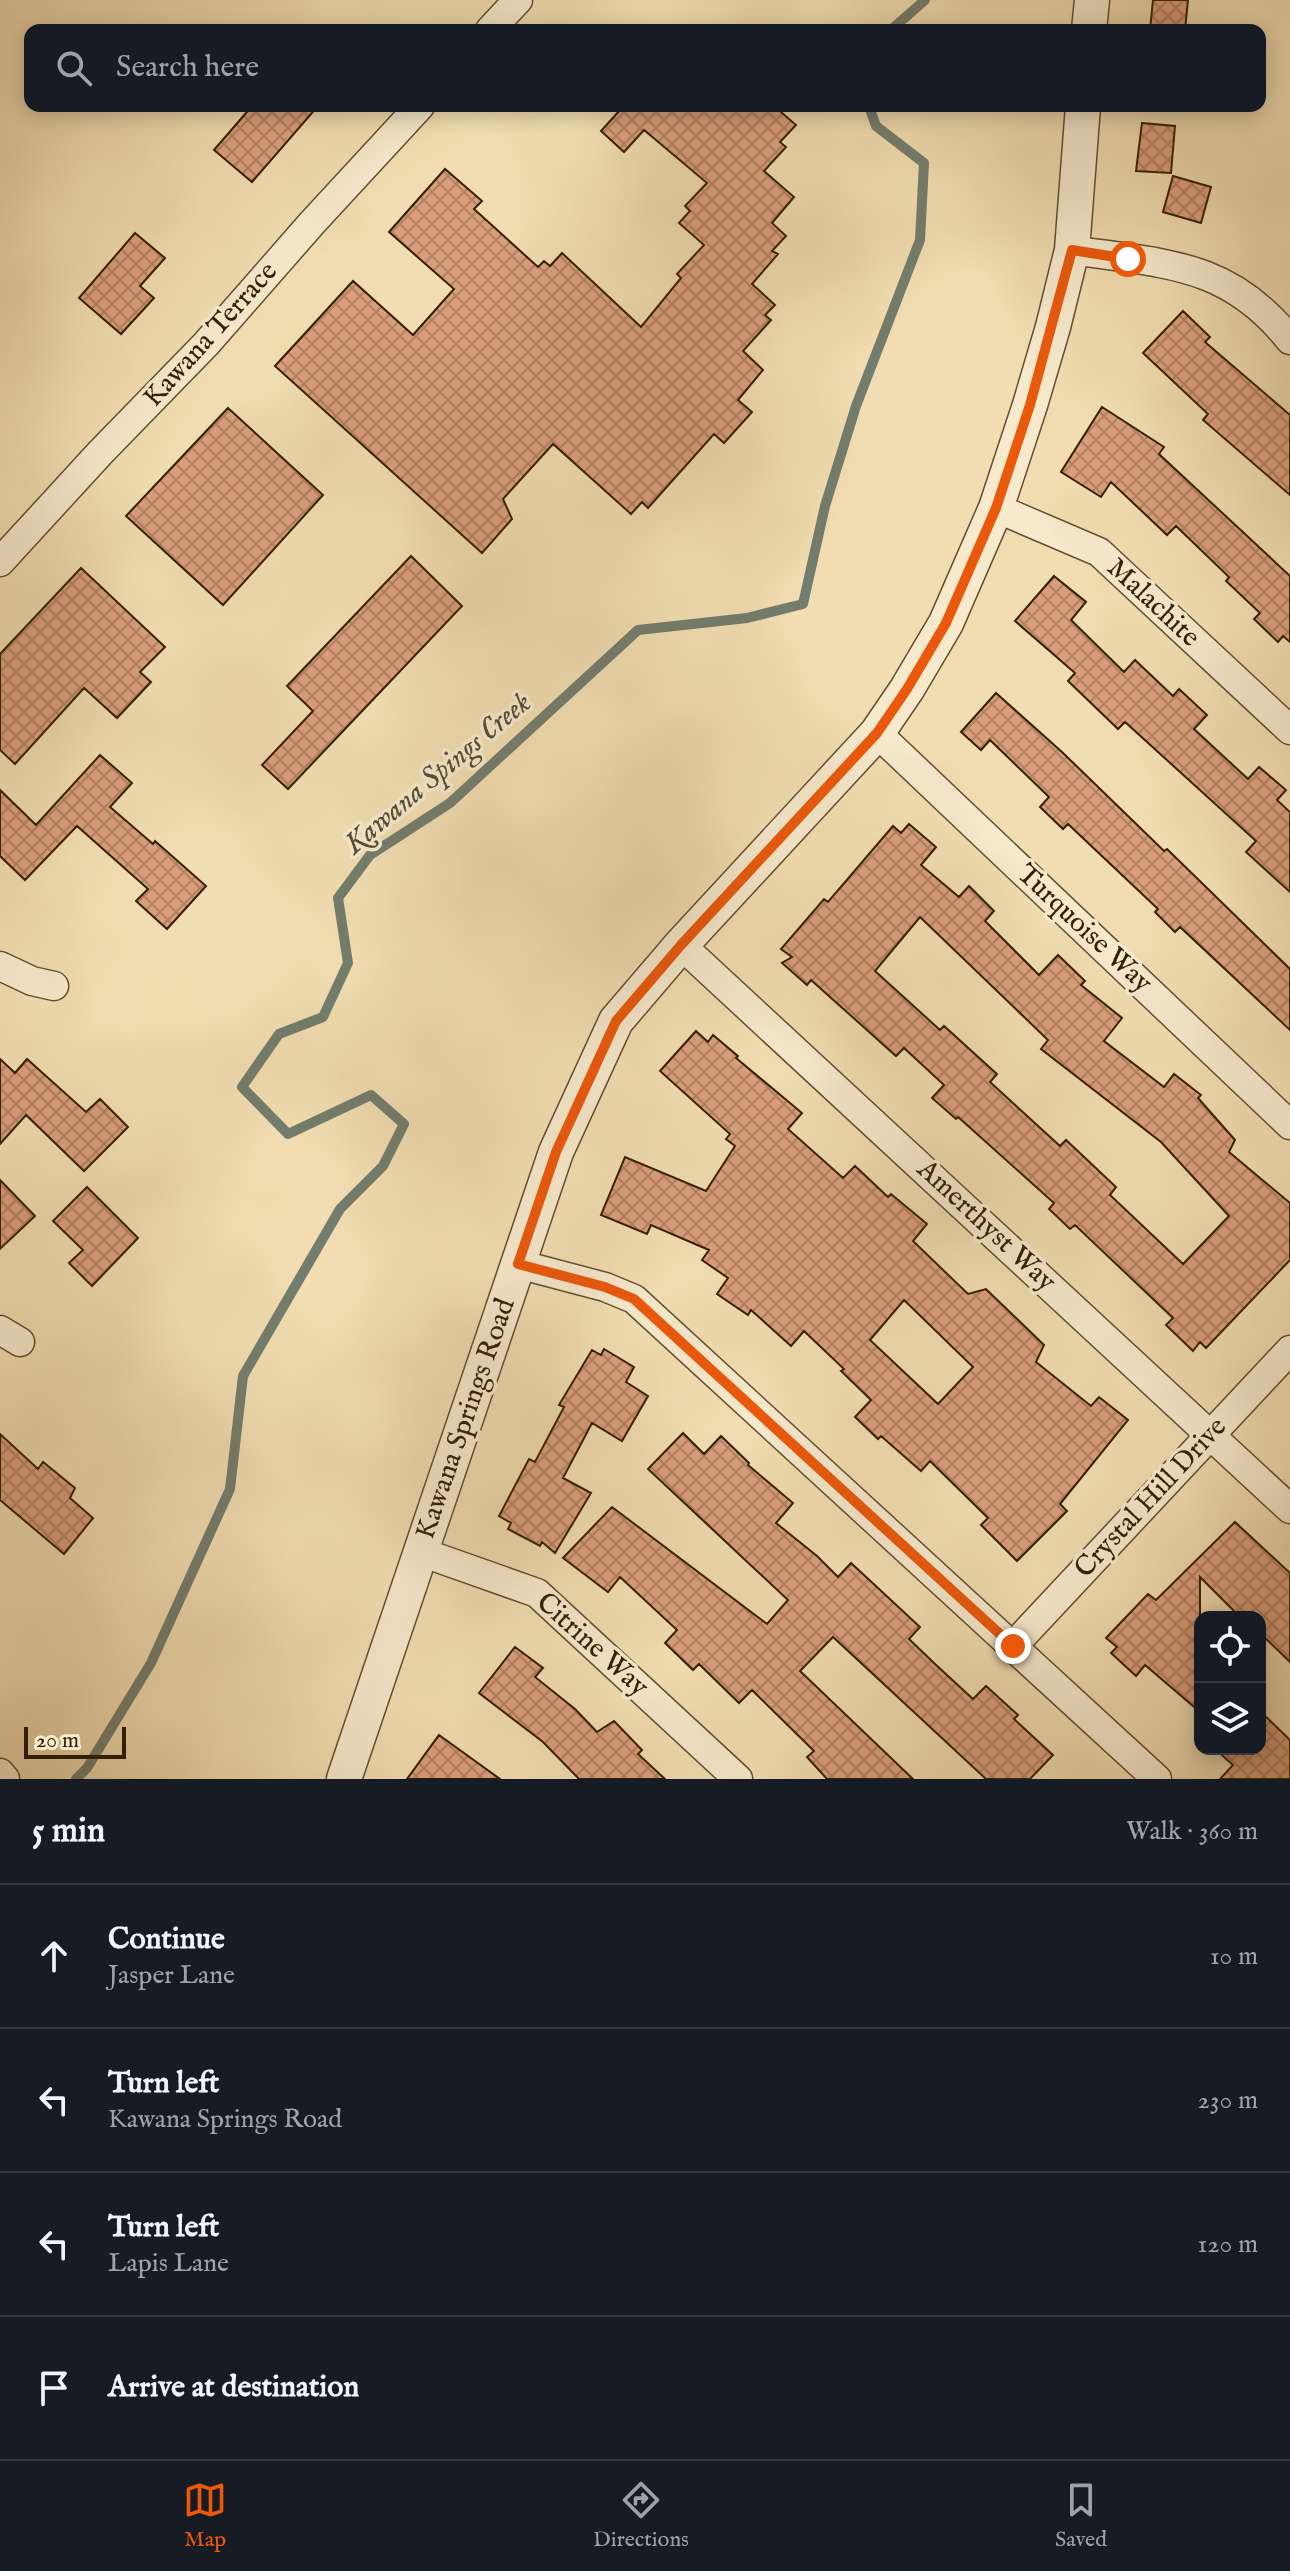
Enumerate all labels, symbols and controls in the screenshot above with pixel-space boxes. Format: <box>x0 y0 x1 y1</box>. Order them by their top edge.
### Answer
search box <box>24 24 1266 112</box>
icon: search <box>52 46 96 90</box>
text: Search here <box>116 49 259 87</box>
route start <box>1110 241 1146 277</box>
street label: Kawana Terrace <box>136 255 286 415</box>
street label: Malachite <box>1099 551 1207 655</box>
water label: Kawana Spings Creek <box>336 685 539 864</box>
street label: Turquoise Way <box>1009 857 1159 1001</box>
street label: Amerthyst Way <box>908 1152 1063 1300</box>
street label: Kawana Springs Road <box>408 1294 524 1544</box>
street label: Crystal Hill Drive <box>1067 1410 1235 1586</box>
street label: Citrine Way <box>529 1585 656 1705</box>
map controls <box>1194 1611 1266 1755</box>
button: locate <box>1194 1611 1266 1683</box>
route end <box>995 1628 1031 1664</box>
button: layers <box>1194 1683 1266 1755</box>
scale bar <box>24 1723 126 1759</box>
text: 20 m <box>36 1727 79 1755</box>
text: 5 min <box>32 1810 105 1853</box>
text: Walk · 360 m <box>1126 1815 1258 1848</box>
text: Continue <box>108 1921 225 1959</box>
icon: ahead <box>32 1934 76 1978</box>
text: 10 m <box>1210 1940 1258 1973</box>
text: Jasper Lane <box>108 1959 235 1992</box>
text: Turn left <box>108 2065 219 2103</box>
icon: left <box>32 2078 76 2122</box>
text: 230 m <box>1198 2084 1258 2117</box>
text: Kawana Springs Road <box>108 2103 342 2136</box>
text: Turn left <box>108 2209 219 2247</box>
icon: left <box>32 2222 76 2266</box>
text: 120 m <box>1198 2228 1258 2261</box>
text: Lapis Lane <box>108 2247 229 2280</box>
icon: arrive <box>32 2366 76 2410</box>
text: Arrive at destination <box>108 2369 359 2407</box>
tab: Map <box>183 2478 227 2554</box>
tab: Directions <box>593 2478 689 2554</box>
tab: Saved <box>1055 2478 1107 2554</box>

